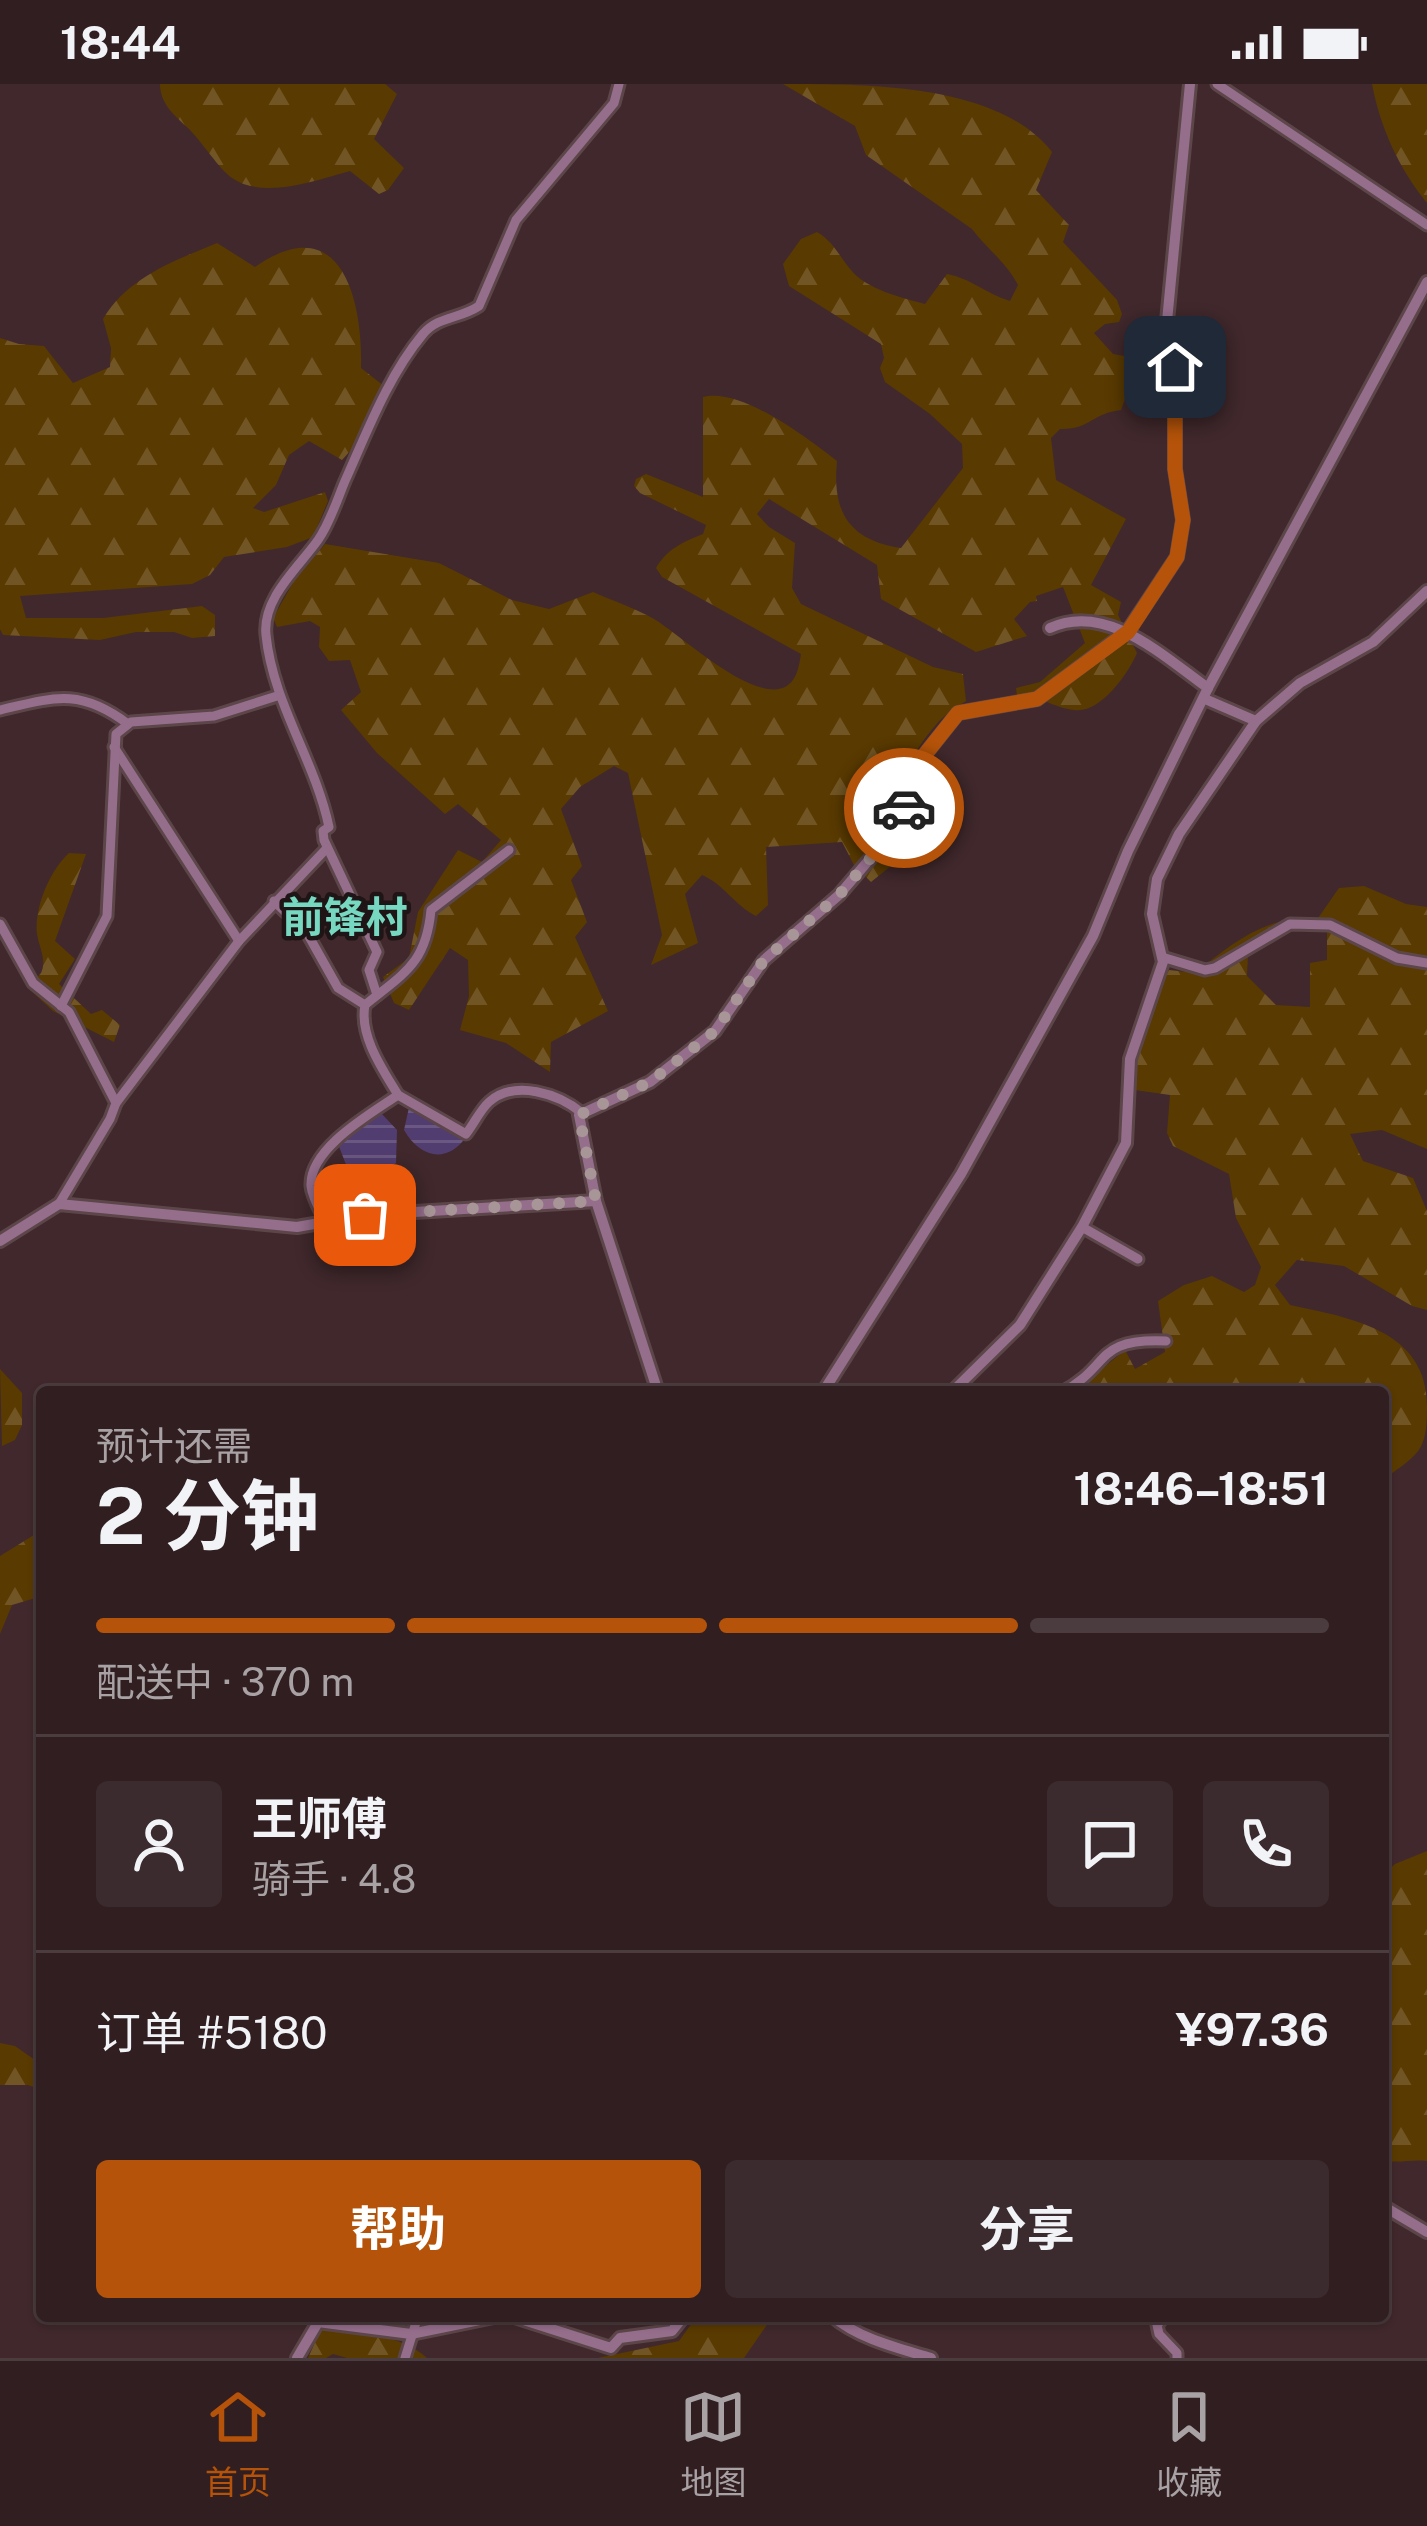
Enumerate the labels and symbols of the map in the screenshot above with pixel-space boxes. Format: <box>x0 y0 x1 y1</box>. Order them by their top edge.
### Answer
pin <box>1124 316 1226 418</box>
courier <box>844 748 964 868</box>
district label: 前锋村 <box>282 892 408 941</box>
pin <box>314 1164 416 1266</box>

